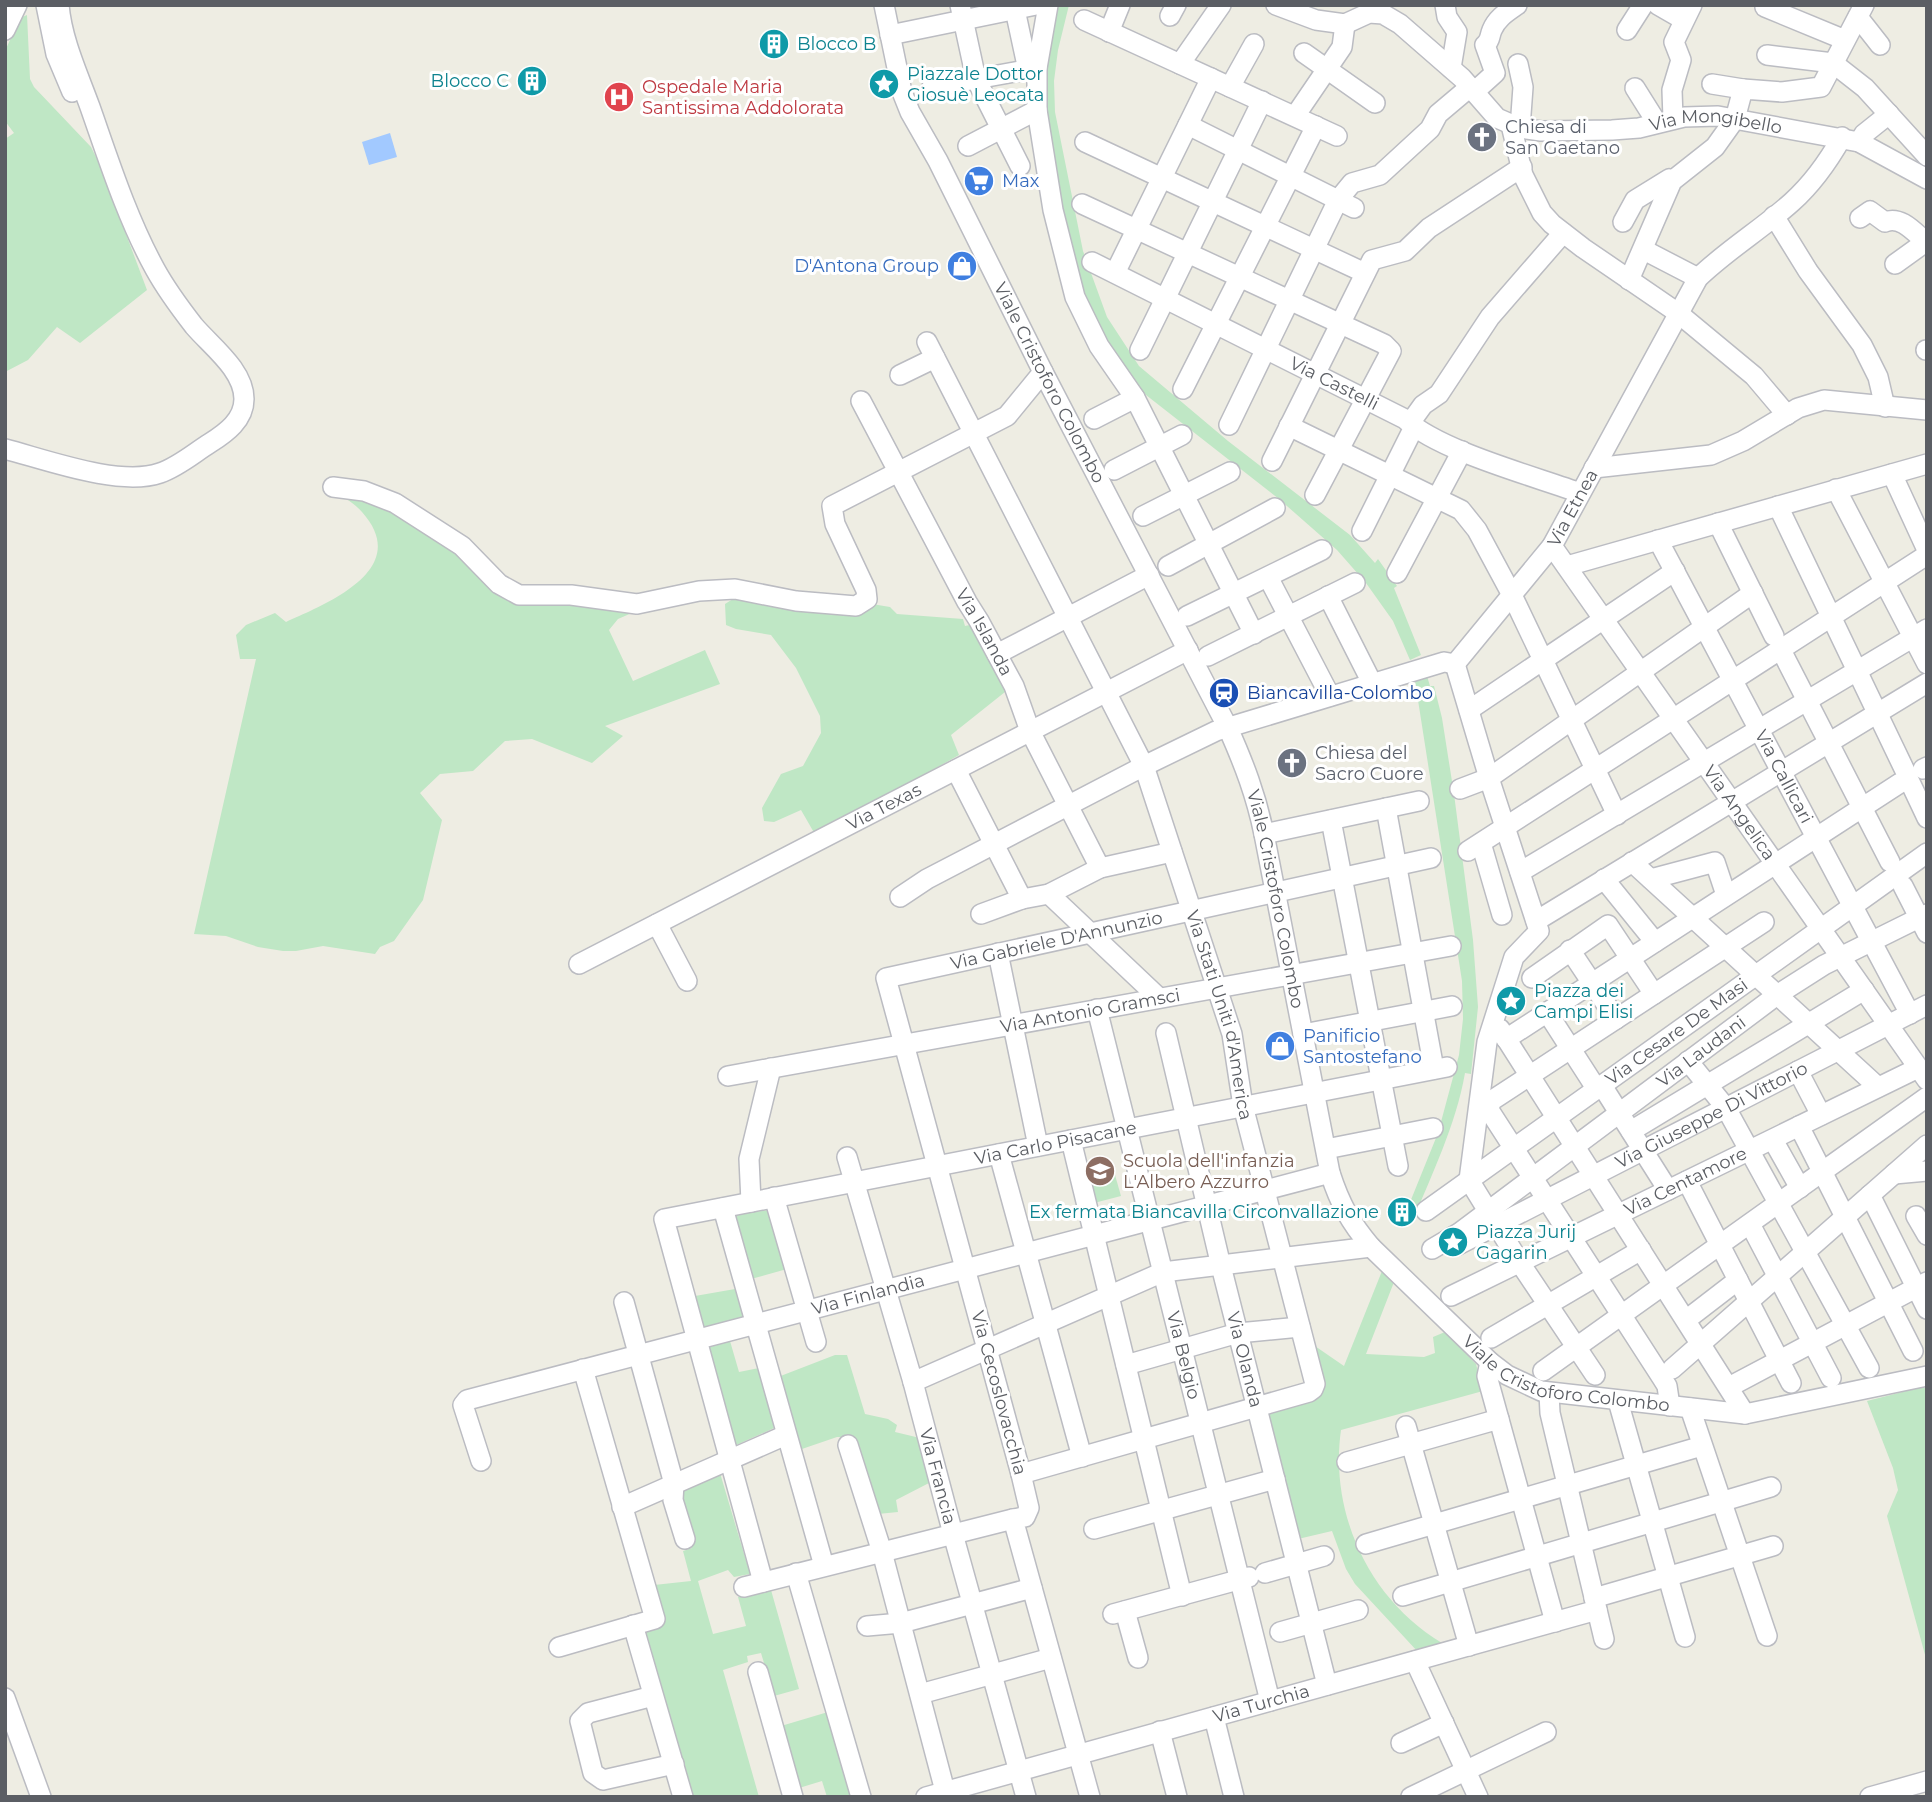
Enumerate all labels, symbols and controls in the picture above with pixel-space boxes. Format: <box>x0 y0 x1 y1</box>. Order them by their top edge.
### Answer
building icon: Blocco B <box>757 27 791 61</box>
place label: Blocco B <box>797 33 876 55</box>
place label: Piazzale Dottor Giosuè Leocata <box>907 63 1044 106</box>
building icon: Blocco C <box>515 64 549 98</box>
place icon: Piazzale Dottor Giosuè Leocata <box>867 67 901 101</box>
place label: Blocco C <box>431 70 509 92</box>
place label: Ospedale Maria Santissima Addolorata <box>642 76 844 119</box>
hospital icon: Ospedale Maria Santissima Addolorata <box>602 80 636 114</box>
street label: Via Mongibello <box>1647 105 1784 139</box>
place label: Chiesa di San Gaetano <box>1505 116 1620 159</box>
church icon: Chiesa di San Gaetano <box>1465 120 1499 154</box>
supermarket icon: Max <box>962 164 996 198</box>
place label: Max <box>1002 170 1040 192</box>
shop icon: D'Antona Group <box>945 249 979 283</box>
place label: D'Antona Group <box>794 255 939 277</box>
street label: Viale Cristoforo Colombo <box>989 279 1110 487</box>
street label: Via Castelli <box>1286 352 1382 415</box>
street label: Via Etnea <box>1543 465 1603 551</box>
street label: Via Islanda <box>951 585 1018 680</box>
station icon: Biancavilla-Colombo <box>1207 676 1241 710</box>
place label: Biancavilla-Colombo <box>1247 682 1433 704</box>
street label: Via Callicari <box>1750 726 1818 827</box>
place label: Chiesa del Sacro Cuore <box>1315 742 1424 785</box>
church icon: Chiesa del Sacro Cuore <box>1275 746 1309 780</box>
street label: Via Angelica <box>1698 761 1780 865</box>
street label: Via Texas <box>843 778 925 835</box>
street label: Viale Cristoforo Colombo <box>1242 787 1309 1010</box>
street label: Via Gabriele D'Annunzio <box>948 906 1165 975</box>
street label: Via Stati Uniti d'America <box>1181 907 1257 1122</box>
street label: Via Cesare De Masi <box>1601 974 1752 1090</box>
place label: Piazza dei Campi Elisi <box>1534 980 1633 1023</box>
street label: Via Antonio Gramsci <box>998 984 1182 1038</box>
place icon: Piazza dei Campi Elisi <box>1494 984 1528 1018</box>
street label: Via Laudani <box>1652 1011 1750 1092</box>
place label: Panificio Santostefano <box>1303 1025 1422 1068</box>
shop icon: Panificio Santostefano <box>1263 1029 1297 1063</box>
street label: Via Giuseppe Di Vittorio <box>1612 1057 1811 1174</box>
street label: Via Carlo Pisacane <box>973 1117 1138 1170</box>
street label: Via Centamore <box>1621 1142 1751 1221</box>
place label: Scuola dell'infanzia L'Albero Azzurro <box>1123 1150 1295 1193</box>
school or university icon: Scuola dell'infanzia L'Albero Azzurro <box>1083 1154 1117 1188</box>
building icon: Ex fermata Biancavilla Circonvallazione <box>1385 1195 1419 1229</box>
place label: Ex fermata Biancavilla Circonvallazione <box>1029 1201 1379 1223</box>
place label: Piazza Jurij Gagarin <box>1476 1221 1576 1264</box>
place icon: Piazza Jurij Gagarin <box>1436 1225 1470 1259</box>
street label: Via Finlandia <box>809 1269 927 1320</box>
street label: Via Cecoslovacchia <box>966 1308 1032 1478</box>
street label: Via Belgio <box>1162 1309 1205 1402</box>
street label: Via Olanda <box>1222 1309 1267 1410</box>
street label: Viale Cristoforo Colombo <box>1458 1330 1671 1416</box>
street label: Via Francia <box>915 1426 961 1527</box>
street label: Via Turchia <box>1210 1680 1312 1727</box>

